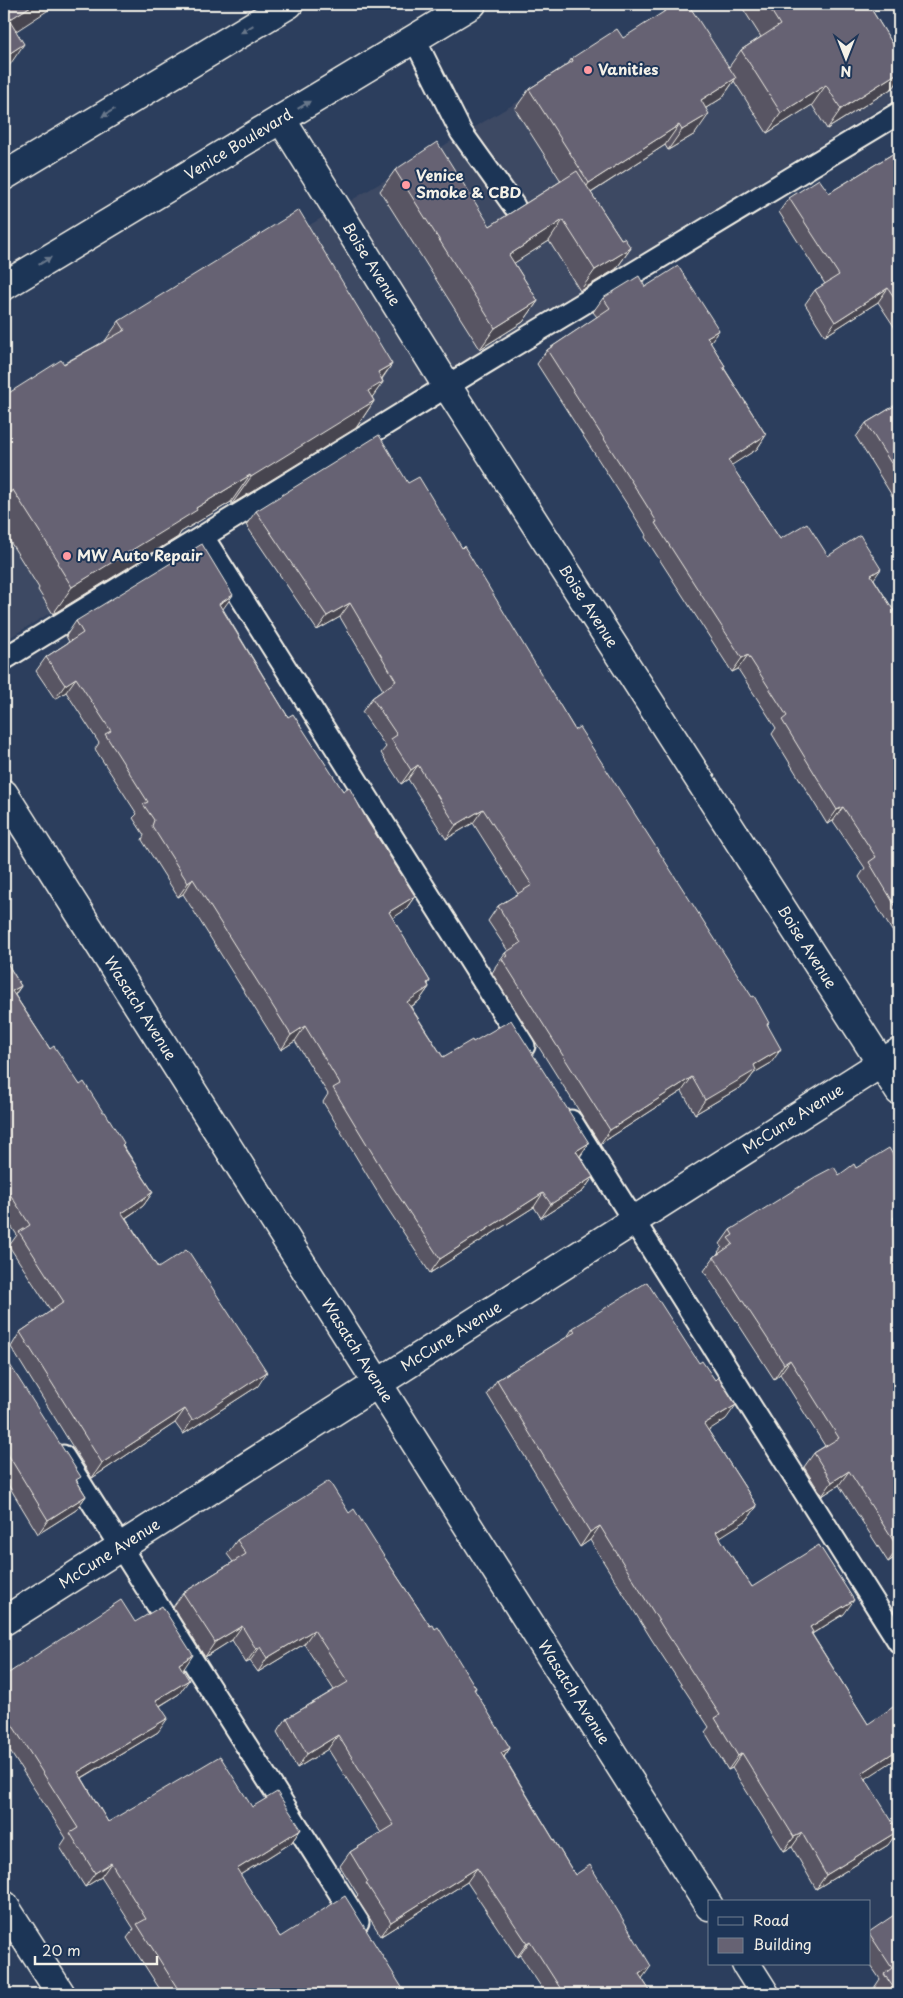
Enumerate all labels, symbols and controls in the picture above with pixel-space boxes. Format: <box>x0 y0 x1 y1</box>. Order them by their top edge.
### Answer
one-way arrow <box>240 24 254 33</box>
north arrow <box>820 32 870 82</box>
place label: Vanities <box>598 57 658 80</box>
text: N <box>840 61 852 82</box>
marker: Vanities <box>582 64 594 76</box>
one-way arrow <box>298 100 311 109</box>
street label: Venice Boulevard <box>180 102 296 185</box>
one-way arrow <box>102 109 115 118</box>
place label: Venice Smoke & CBD <box>416 163 522 203</box>
marker: Venice Smoke & CBD <box>400 179 412 191</box>
street label: Boise Avenue <box>338 217 407 310</box>
one-way arrow <box>39 256 52 265</box>
place label: MW Auto Repair <box>77 543 203 566</box>
marker: MW Auto Repair <box>61 550 73 562</box>
street label: Boise Avenue <box>554 559 625 652</box>
street label: Boise Avenue <box>773 900 843 993</box>
street label: Wasatch Avenue <box>100 951 183 1064</box>
street label: McCune Avenue <box>737 1077 847 1159</box>
street label: Wasatch Avenue <box>316 1293 400 1406</box>
street label: McCune Avenue <box>395 1295 506 1376</box>
street label: McCune Avenue <box>54 1512 164 1593</box>
street label: Wasatch Avenue <box>533 1635 617 1748</box>
legend <box>708 1900 870 1966</box>
text: Road <box>753 1908 789 1931</box>
text: Building <box>753 1932 812 1955</box>
scale bar <box>35 1933 158 1965</box>
text: 20 m <box>42 1938 81 1961</box>

